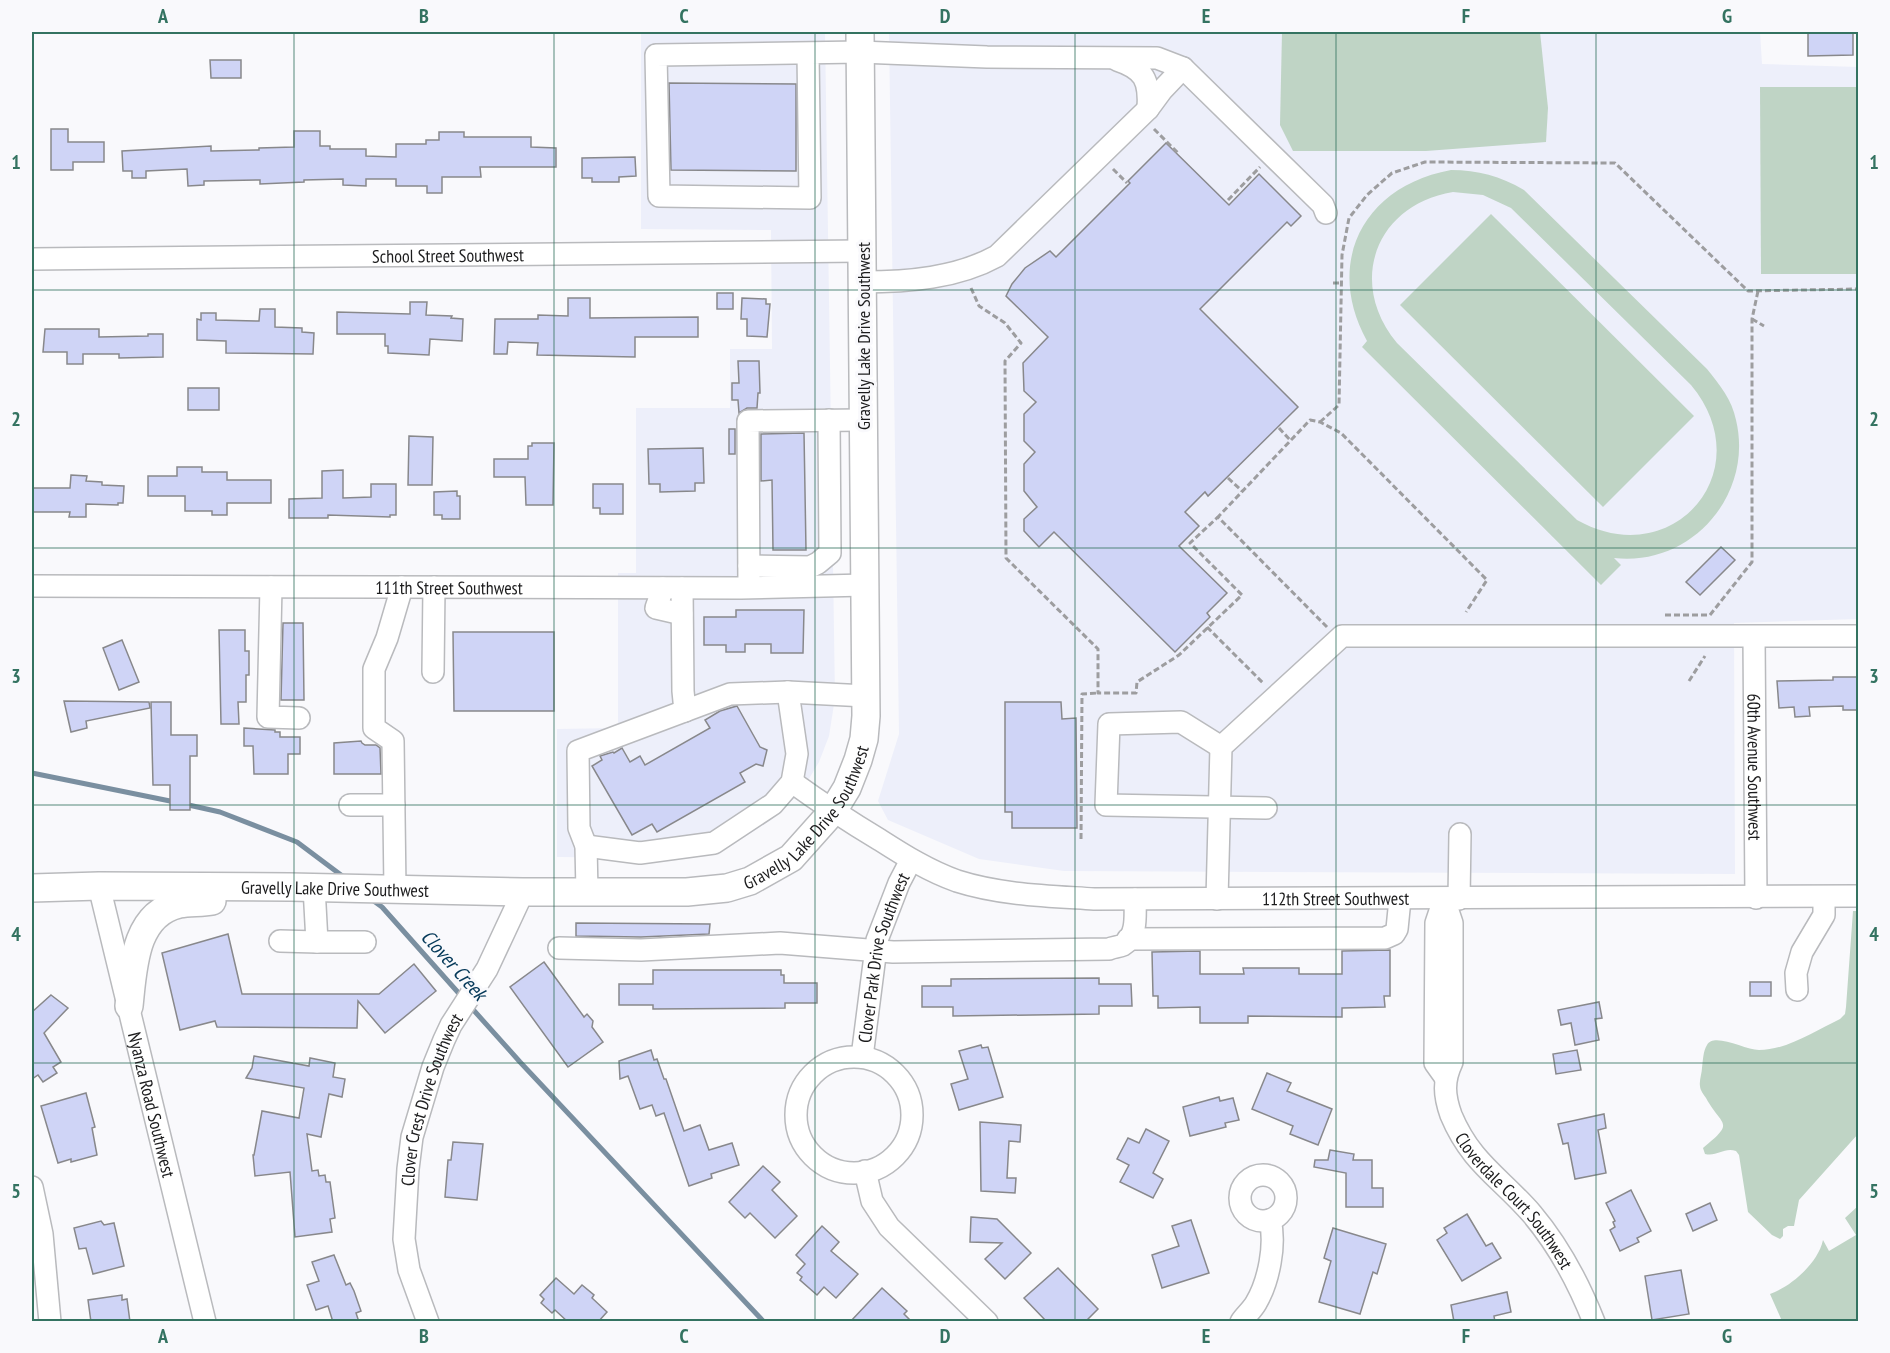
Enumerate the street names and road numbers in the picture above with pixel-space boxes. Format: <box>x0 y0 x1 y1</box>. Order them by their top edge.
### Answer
street label: Gravelly Lake Drive Southwest <box>852 242 875 430</box>
street label: School Street Southwest <box>372 243 524 267</box>
street label: 111th Street Southwest <box>375 575 523 599</box>
street label: 60th Avenue Southwest <box>1743 693 1767 841</box>
street label: Gravelly Lake Drive Southwest <box>741 743 873 894</box>
street label: Clover Park Drive Southwest <box>852 868 914 1044</box>
street label: Gravelly Lake Drive Southwest <box>241 875 429 901</box>
street label: 112th Street Southwest <box>1262 886 1409 910</box>
street label: Clover Crest Drive Southwest <box>396 1008 467 1187</box>
street label: Nyanza Road Southwest <box>123 1030 181 1180</box>
street label: Cloverdale Court Southwest <box>1450 1128 1578 1273</box>

